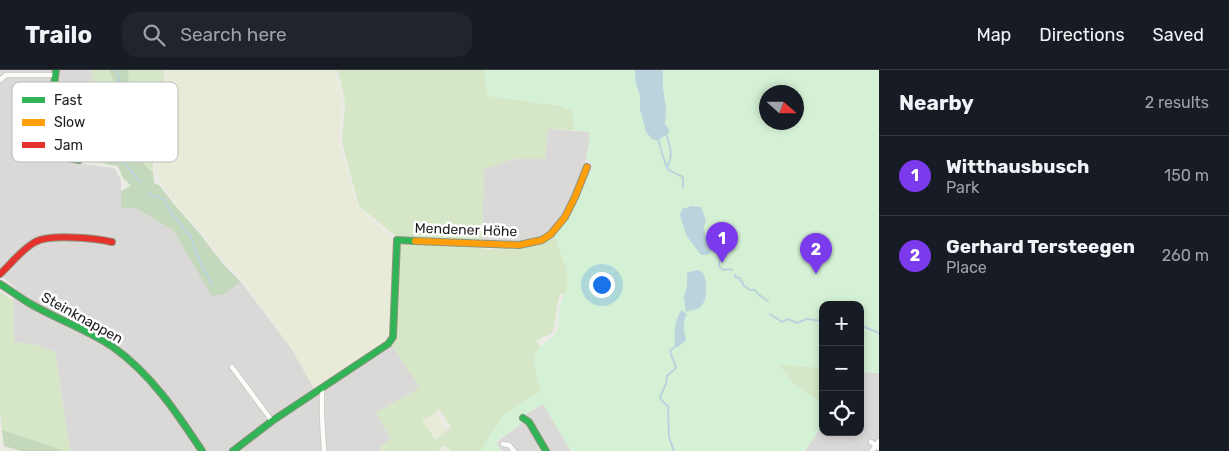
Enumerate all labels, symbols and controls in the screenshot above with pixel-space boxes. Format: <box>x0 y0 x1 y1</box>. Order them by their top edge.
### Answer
search box <box>122 12 472 57</box>
text: Trailo <box>25 21 92 49</box>
icon: search <box>140 21 168 49</box>
text: Search here <box>180 23 287 46</box>
text: Map <box>976 24 1011 46</box>
text: Directions <box>1039 24 1125 46</box>
text: Saved <box>1153 24 1204 46</box>
legend <box>12 82 178 162</box>
north arrow <box>759 85 804 130</box>
text: Nearby <box>899 90 974 115</box>
text: Fast <box>54 92 83 109</box>
text: 2 results <box>1145 93 1209 112</box>
text: Slow <box>54 114 85 131</box>
text: Jam <box>54 137 83 154</box>
text: Witthausbusch <box>946 155 1089 178</box>
text: 1 <box>911 166 919 185</box>
text: 150 m <box>1164 166 1209 185</box>
text: Park <box>946 178 979 197</box>
street label: Mendener Höhe <box>414 220 518 240</box>
pin: 1 <box>706 222 738 263</box>
pin: 2 <box>800 233 832 274</box>
text: Gerhard Tersteegen <box>946 235 1135 258</box>
text: 2 <box>910 246 920 265</box>
text: 260 m <box>1162 246 1209 265</box>
text: Place <box>946 258 987 277</box>
your location <box>589 272 615 298</box>
street label: Steinknappen <box>38 289 126 347</box>
map controls <box>819 301 864 436</box>
button: + <box>819 301 864 346</box>
button: − <box>819 346 864 391</box>
button: locate <box>819 391 864 436</box>

